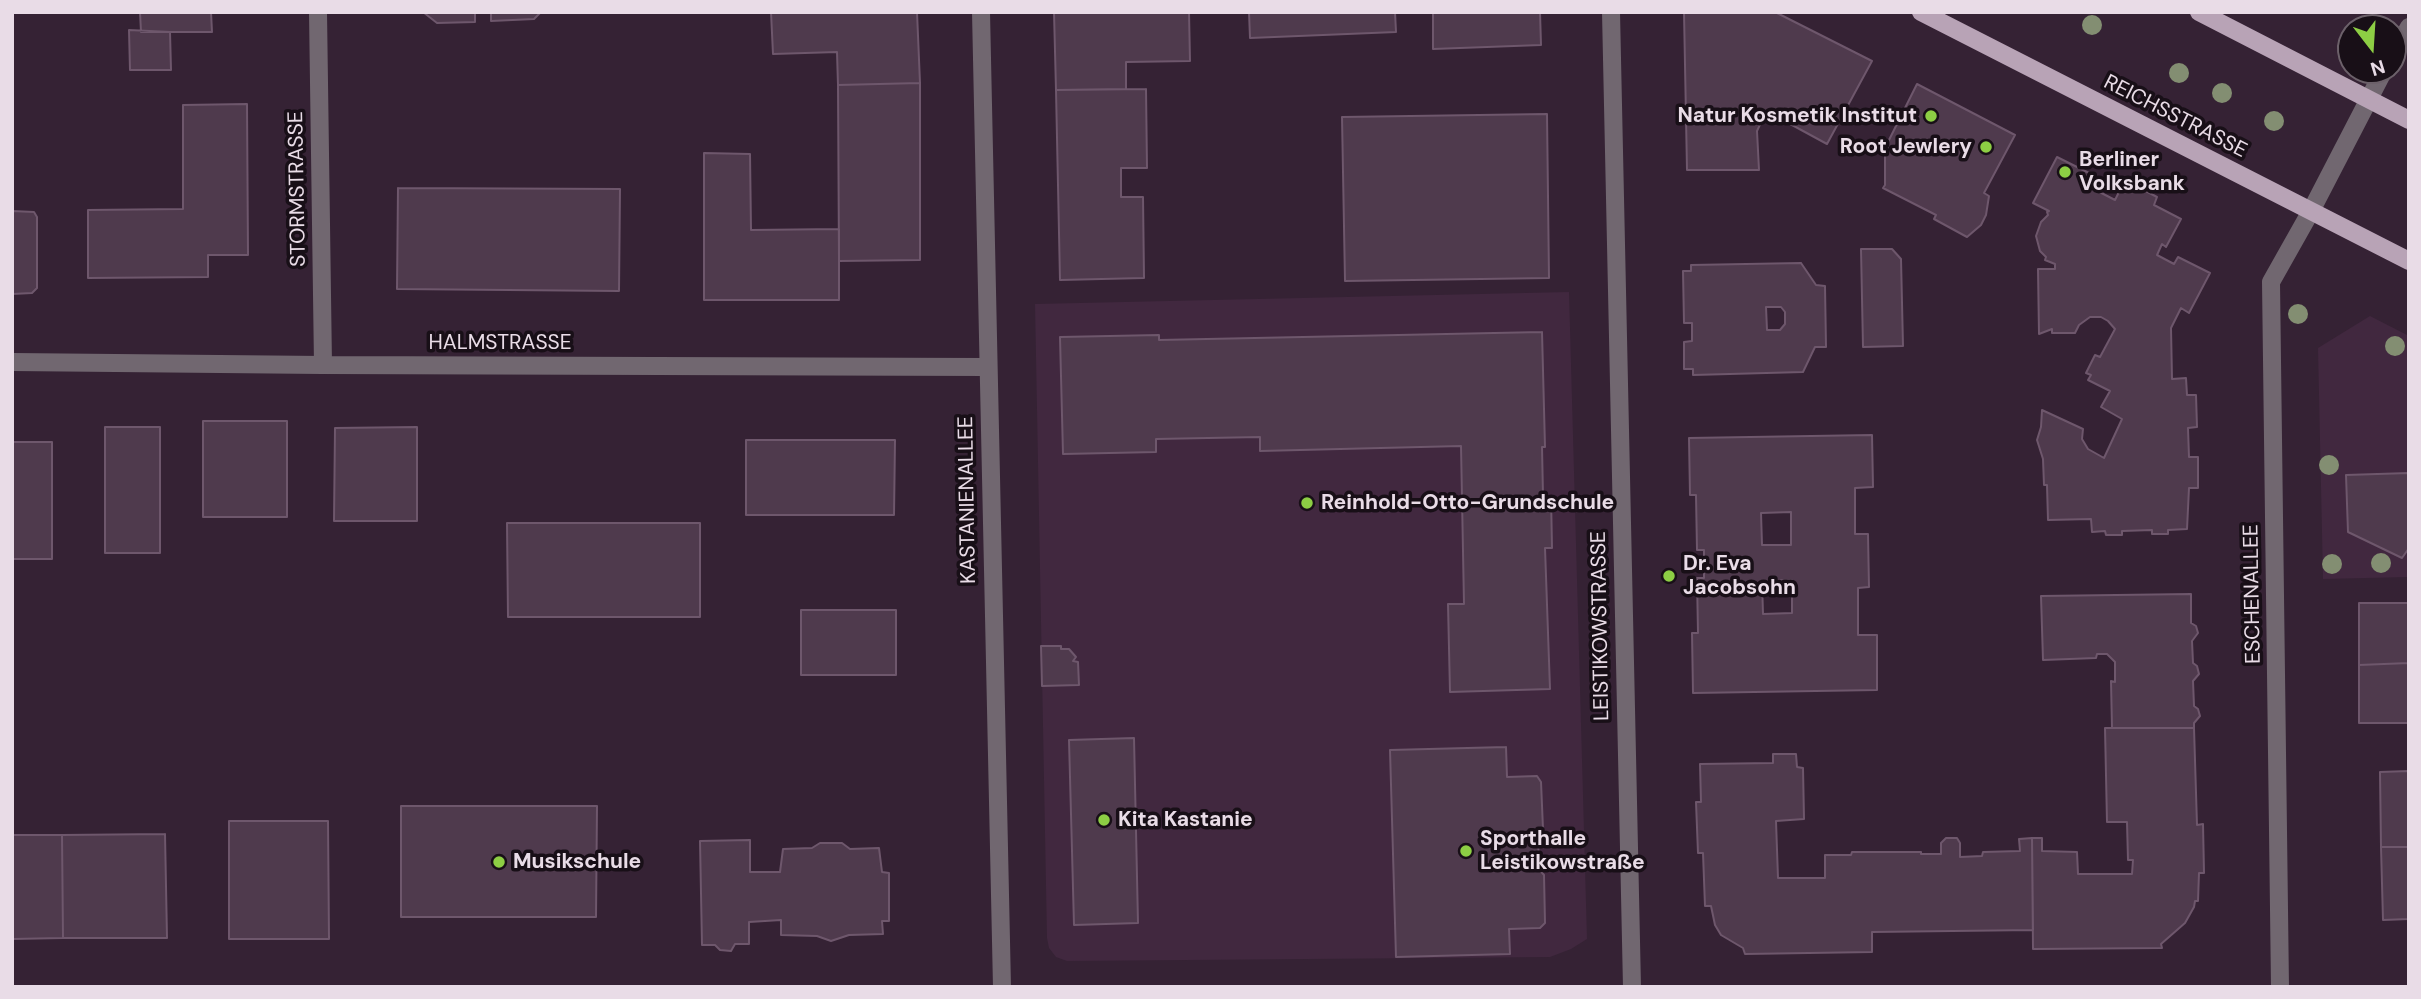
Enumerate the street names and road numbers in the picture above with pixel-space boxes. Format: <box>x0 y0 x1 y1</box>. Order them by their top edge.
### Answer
street label: REICHSSTRASSE <box>2099 70 2251 164</box>
street label: STORMSTRASSE <box>284 111 312 267</box>
street label: HALMSTRASSE <box>428 330 572 356</box>
street label: KASTANIENALLEE <box>954 416 982 584</box>
street label: ESCHENALLEE <box>2239 524 2267 664</box>
street label: LEISTIKOWSTRASSE <box>1587 531 1615 721</box>

